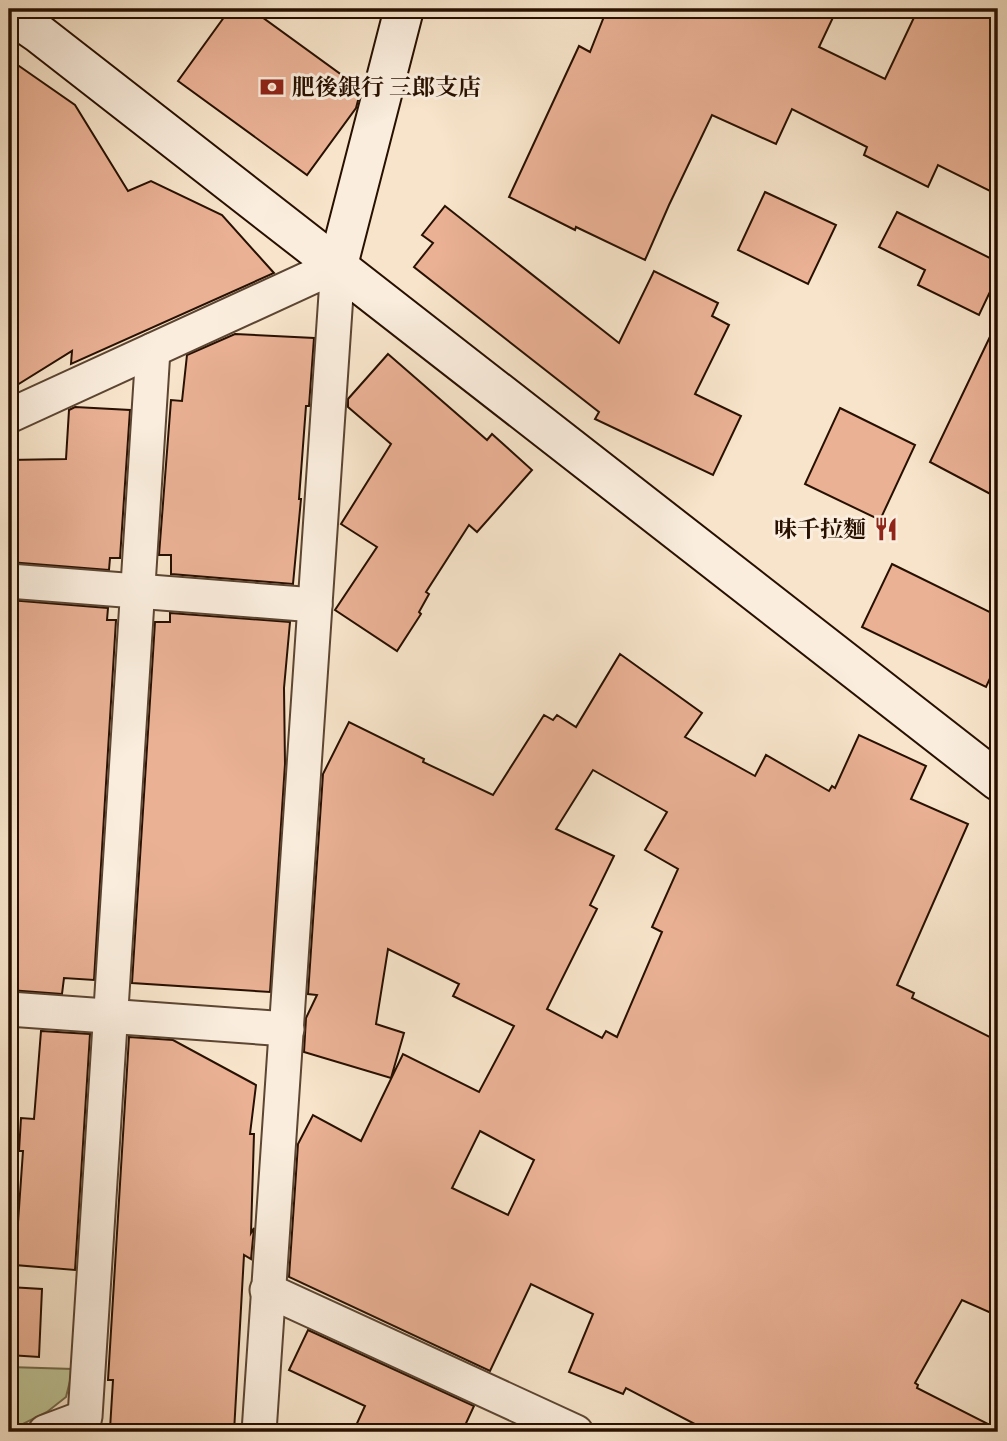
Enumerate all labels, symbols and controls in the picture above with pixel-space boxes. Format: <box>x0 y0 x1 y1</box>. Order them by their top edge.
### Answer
bank icon: 肥後銀行 三郎支店 <box>258 73 286 101</box>
place label: 肥後銀行 三郎支店 <box>292 74 481 101</box>
restaurant icon: 味千拉麵 <box>872 515 900 543</box>
place label: 味千拉麵 <box>774 516 866 543</box>

